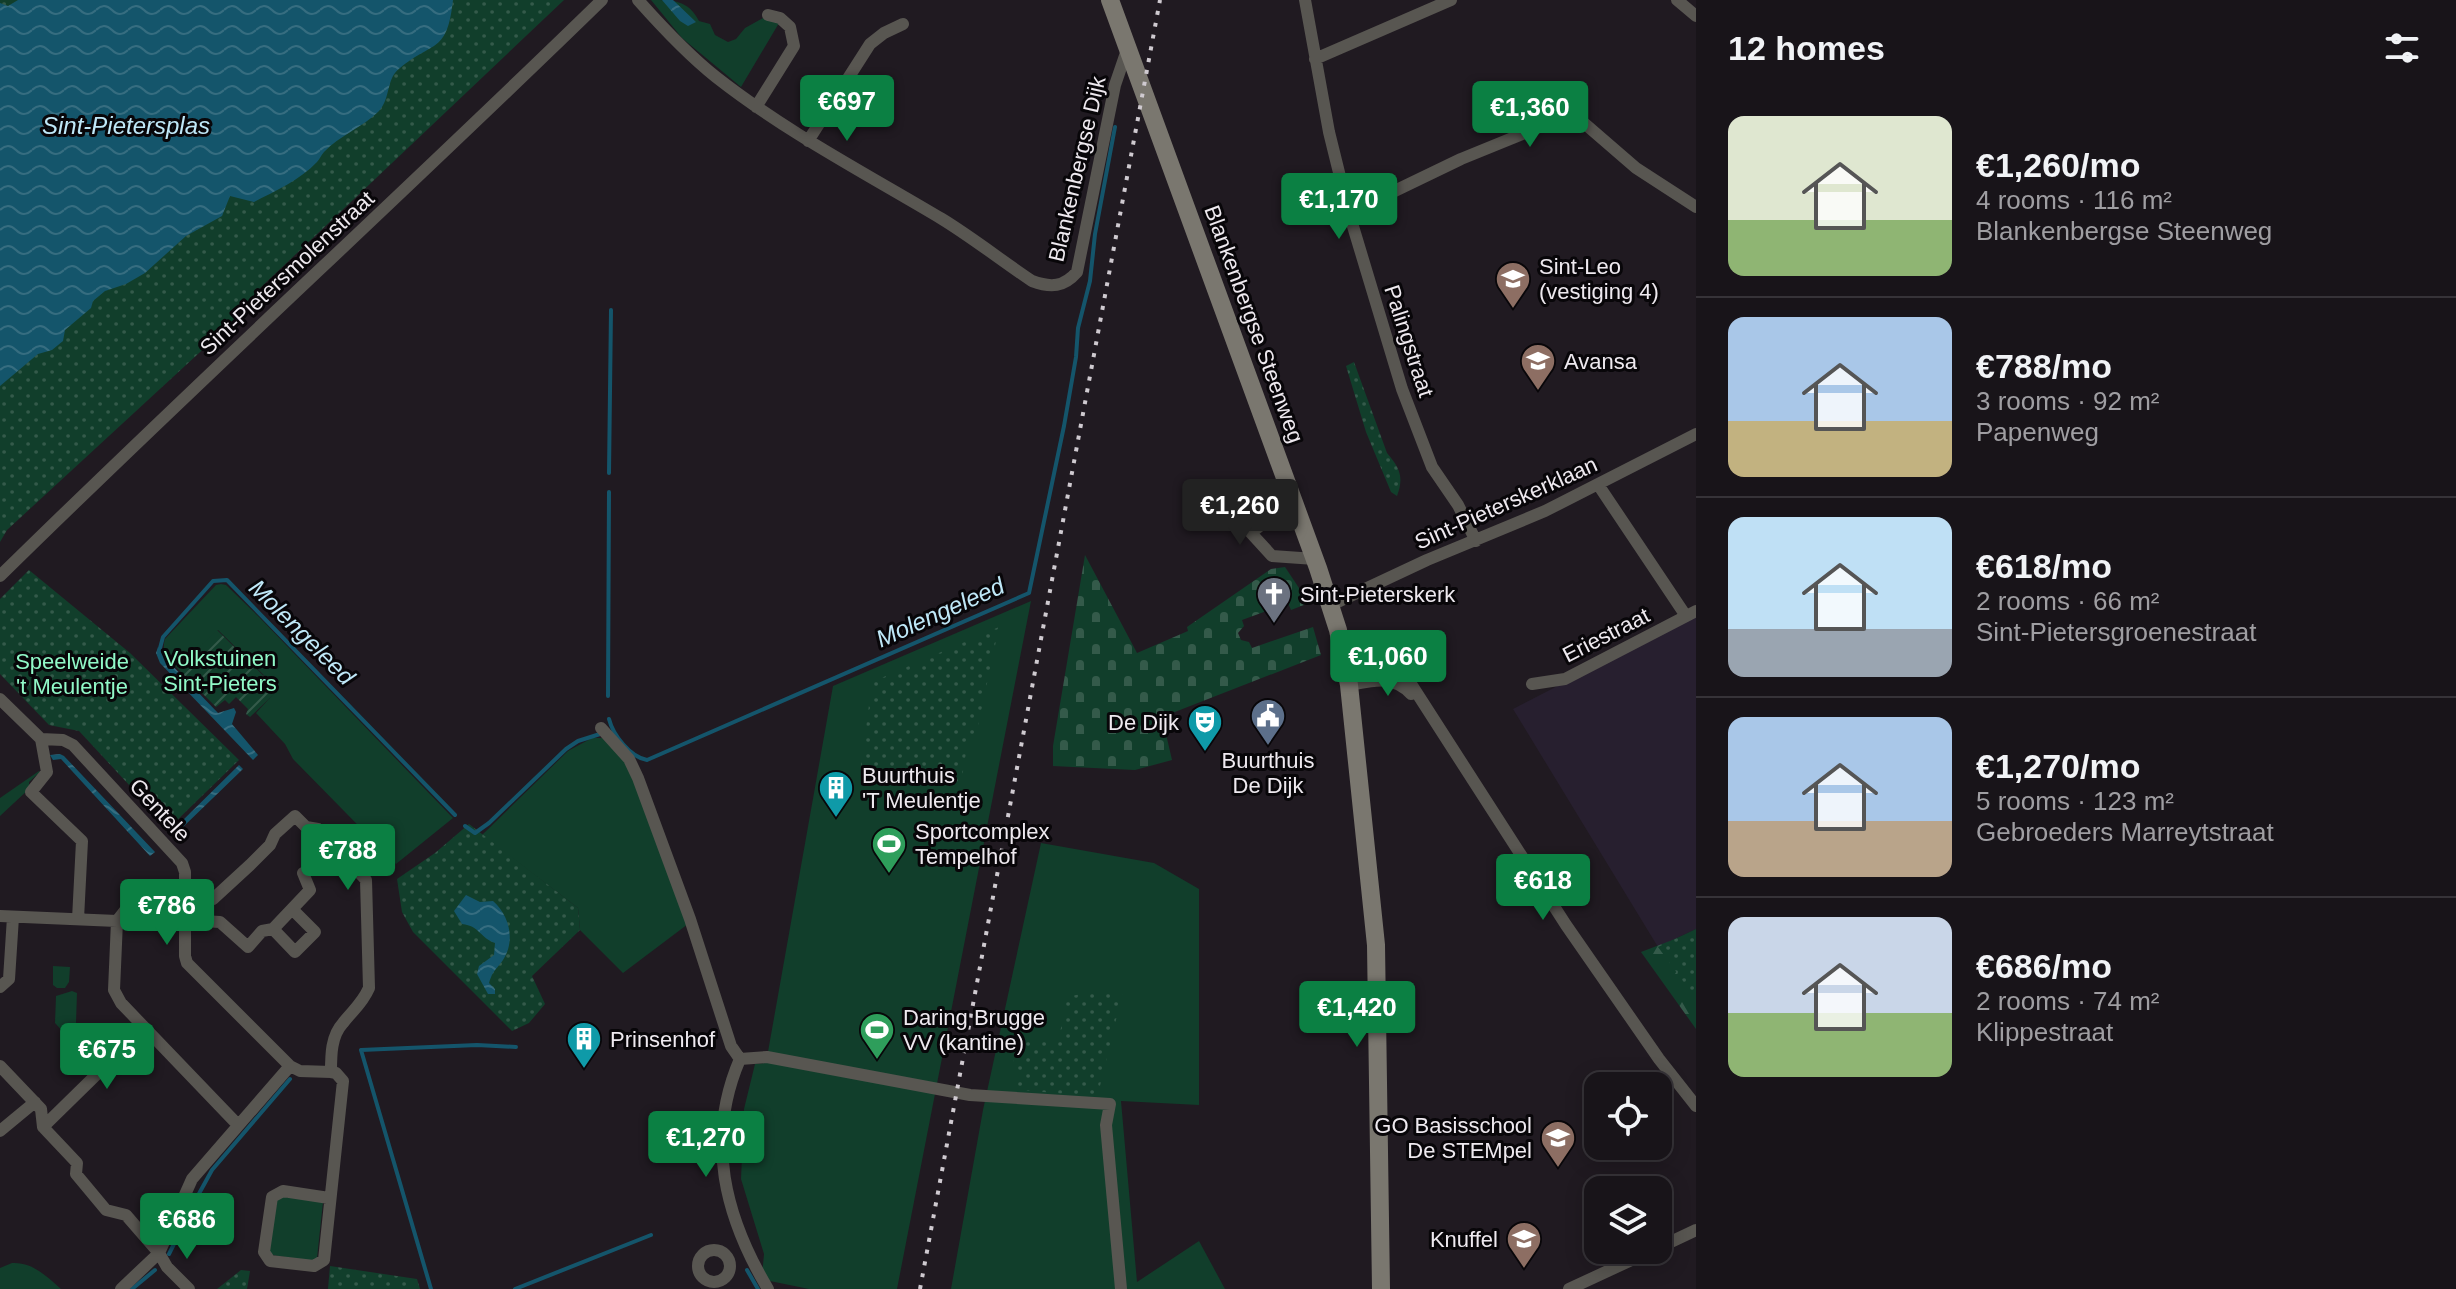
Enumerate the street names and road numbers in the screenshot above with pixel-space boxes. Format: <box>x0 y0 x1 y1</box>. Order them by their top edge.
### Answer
street label: Blankenbergse Dijk <box>1044 73 1111 264</box>
street label: Sint-Pietersmolenstraat <box>195 186 379 360</box>
street label: Blankenbergse Steenweg <box>1199 202 1309 446</box>
street label: Palingstraat <box>1379 282 1439 400</box>
street label: Sint-Pieterskerklaan <box>1411 452 1601 554</box>
street label: Eriestraat <box>1558 602 1654 668</box>
street label: Gentele <box>125 773 195 847</box>

